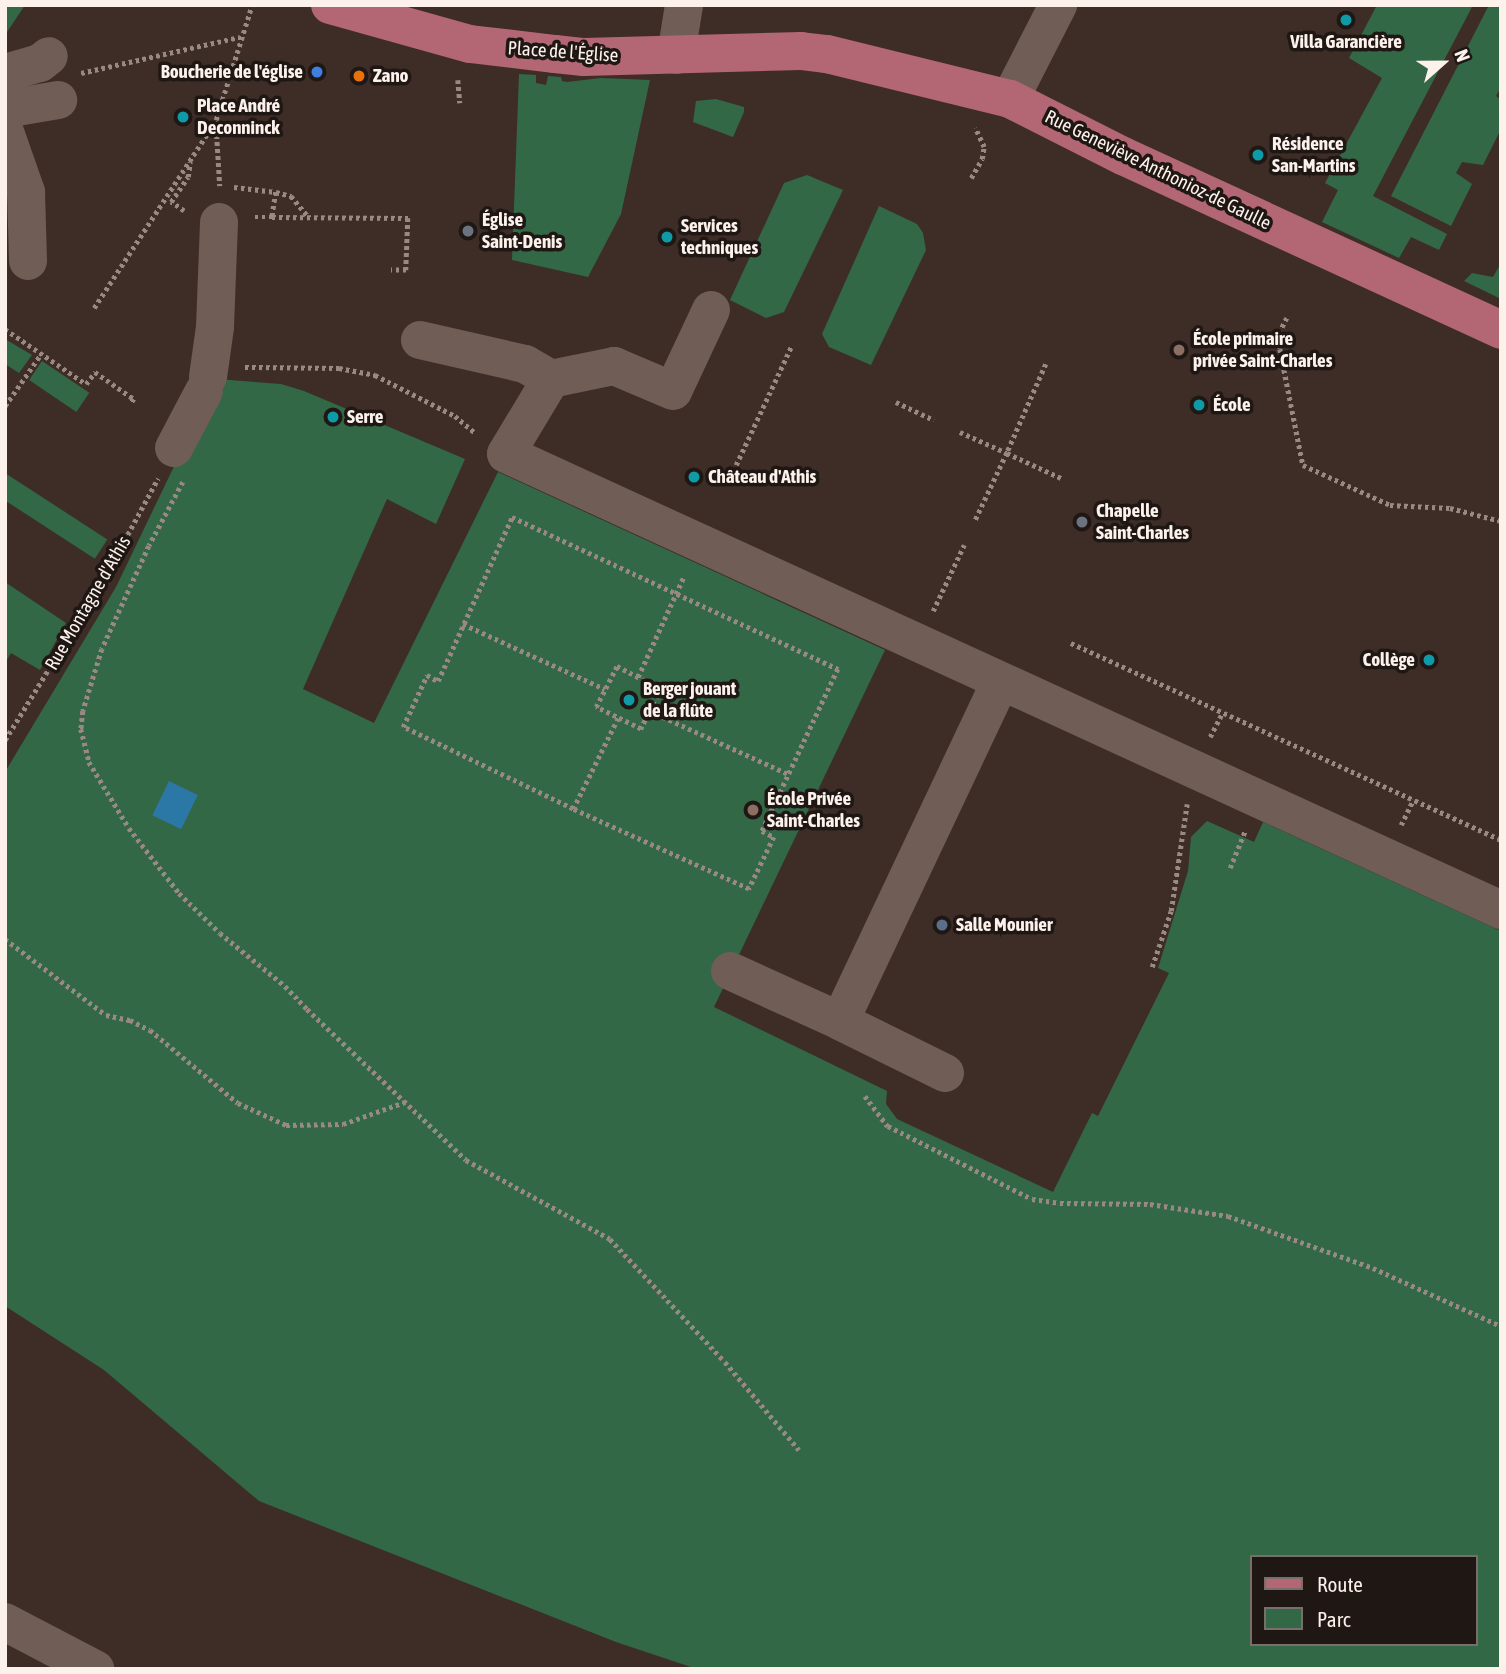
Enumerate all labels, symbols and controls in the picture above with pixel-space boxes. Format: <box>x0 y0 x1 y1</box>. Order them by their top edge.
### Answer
marker: Villa Garancière <box>1338 12 1354 28</box>
north arrow <box>1408 28 1478 98</box>
place label: Villa Garancière <box>1290 31 1402 53</box>
street label: Place de l'Église <box>507 37 619 67</box>
text: N <box>1450 46 1475 65</box>
place label: Boucherie de l'église <box>161 61 303 83</box>
marker: Boucherie de l'église <box>309 64 325 80</box>
place label: Zano <box>373 65 409 87</box>
marker: Zano <box>351 68 367 84</box>
place label: Place André Deconninck <box>197 95 280 139</box>
street label: Rue Geneviève Anthonioz-de Gaulle <box>1041 105 1275 235</box>
marker: Place André Deconninck <box>175 109 191 125</box>
place label: Résidence San-Martins <box>1272 133 1356 177</box>
marker: Résidence San-Martins <box>1250 147 1266 163</box>
place label: Église Saint-Denis <box>482 209 562 253</box>
place label: Services techniques <box>681 215 758 259</box>
marker: Église Saint-Denis <box>460 223 476 239</box>
marker: Services techniques <box>659 229 675 245</box>
place label: École primaire privée Saint-Charles <box>1193 328 1332 372</box>
marker: École primaire privée Saint-Charles <box>1171 342 1187 358</box>
place label: École <box>1213 394 1251 416</box>
marker: École <box>1191 397 1207 413</box>
place label: Serre <box>347 406 383 428</box>
marker: Serre <box>325 409 341 425</box>
place label: Château d'Athis <box>708 466 816 488</box>
marker: Château d'Athis <box>686 469 702 485</box>
place label: Chapelle Saint-Charles <box>1096 500 1189 544</box>
marker: Chapelle Saint-Charles <box>1074 514 1090 530</box>
street label: Rue Montagne d'Athis <box>40 532 136 674</box>
place label: Collège <box>1363 649 1415 671</box>
marker: Collège <box>1421 652 1437 668</box>
place label: Berger jouant de la flûte <box>643 678 736 722</box>
marker: Berger jouant de la flûte <box>621 692 637 708</box>
place label: École Privée Saint-Charles <box>767 788 860 832</box>
marker: École Privée Saint-Charles <box>745 802 761 818</box>
place label: Salle Mounier <box>956 914 1053 936</box>
marker: Salle Mounier <box>934 917 950 933</box>
legend <box>1250 1555 1478 1646</box>
text: Route <box>1317 1572 1363 1596</box>
text: Parc <box>1317 1607 1351 1631</box>

